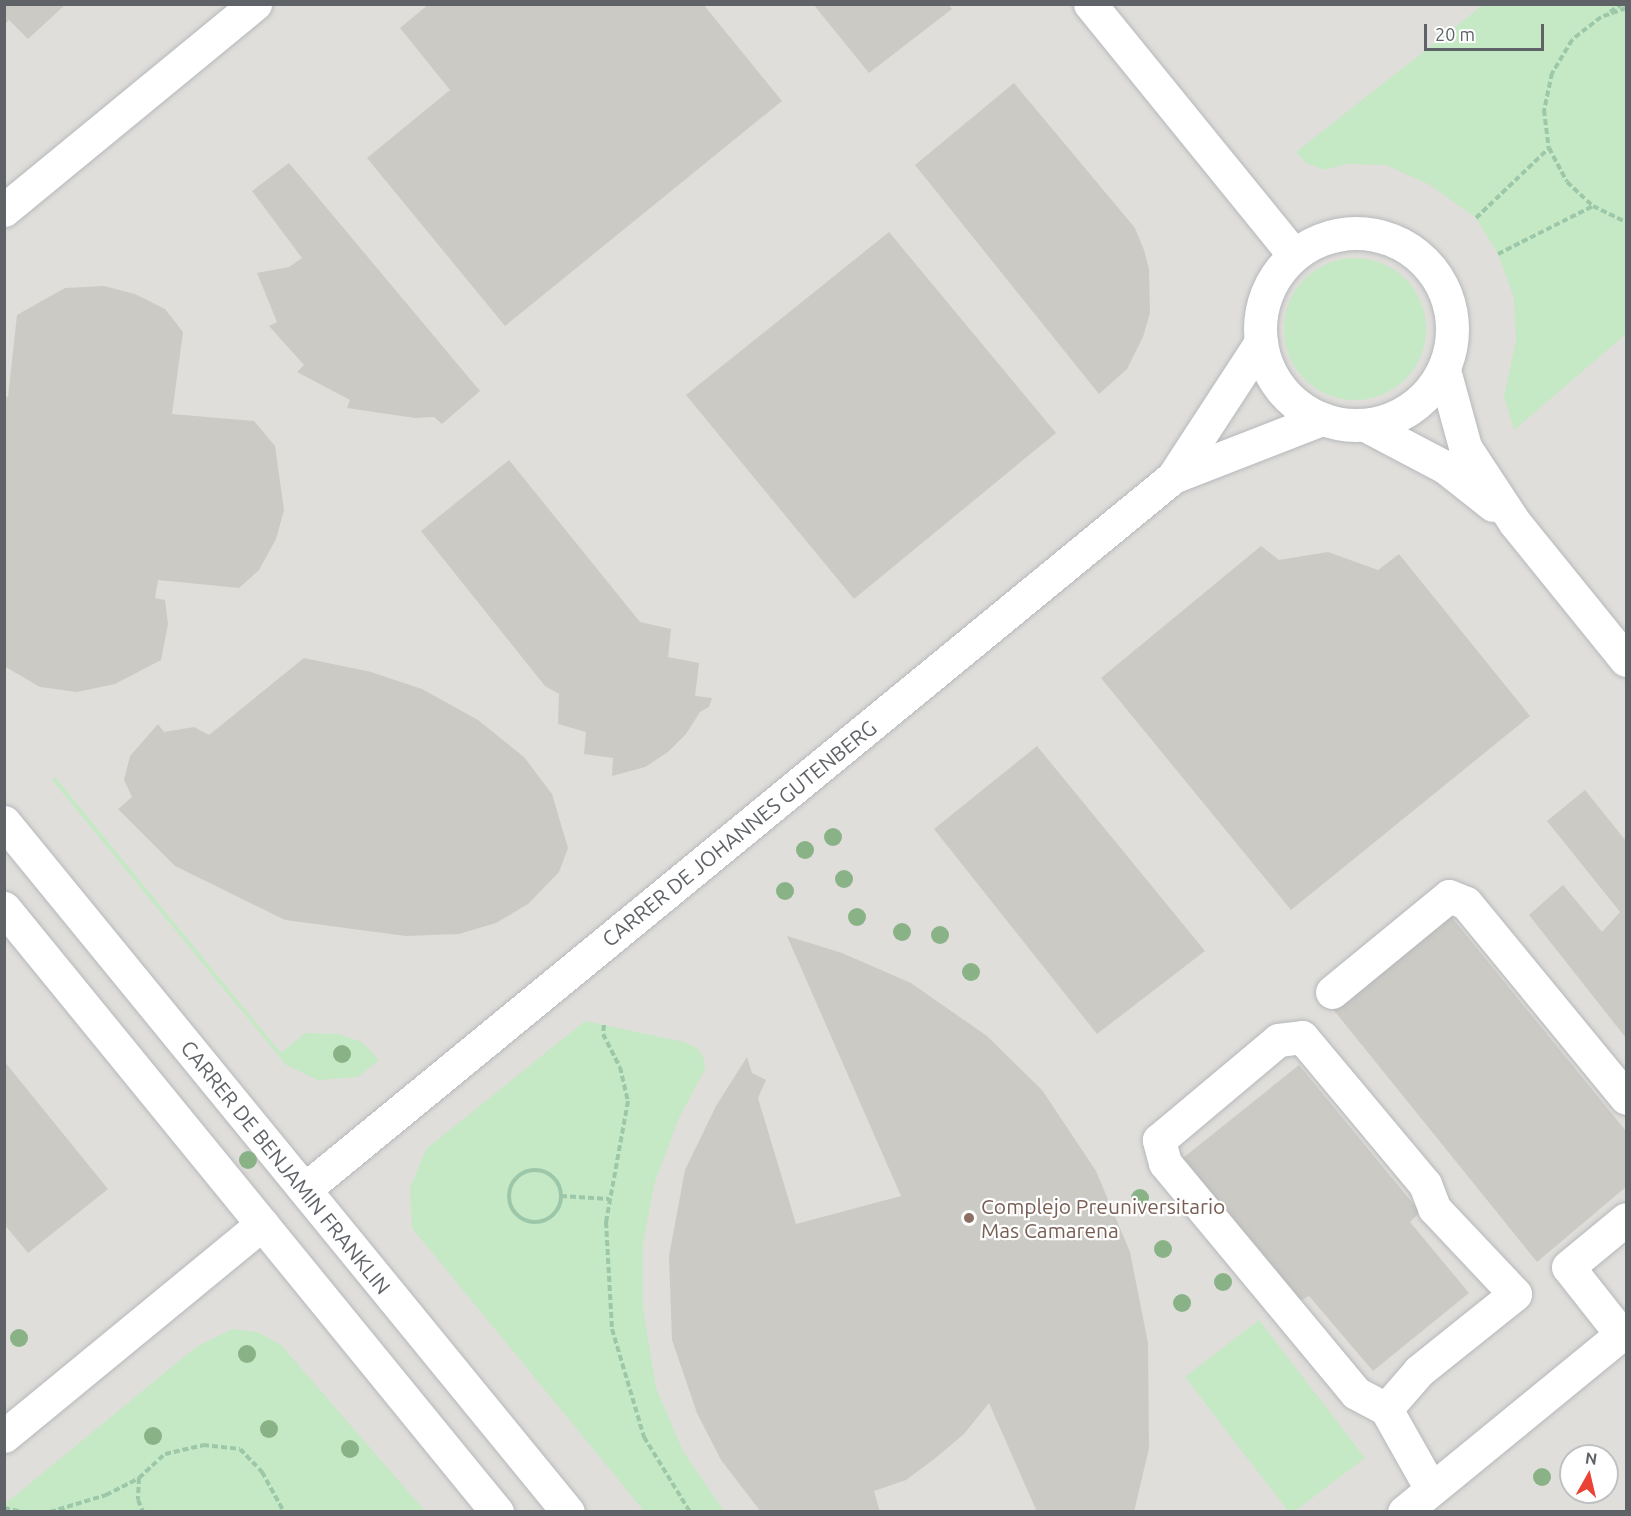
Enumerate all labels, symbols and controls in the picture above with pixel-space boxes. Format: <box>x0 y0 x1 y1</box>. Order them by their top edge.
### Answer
scale bar <box>1427 12 1547 50</box>
text: 20 m <box>1435 24 1475 44</box>
street label: CARRER DE JOHANNES GUTENBERG <box>597 714 881 952</box>
street label: CARRER DE BENJAMIN FRANKLIN <box>176 1035 396 1299</box>
place label: Complejo Preuniversitario Mas Camarena <box>981 1193 1225 1243</box>
marker: Complejo Preuniversitario Mas Camarena <box>962 1211 976 1225</box>
north arrow <box>1559 1444 1619 1504</box>
text: N <box>1584 1448 1598 1468</box>

